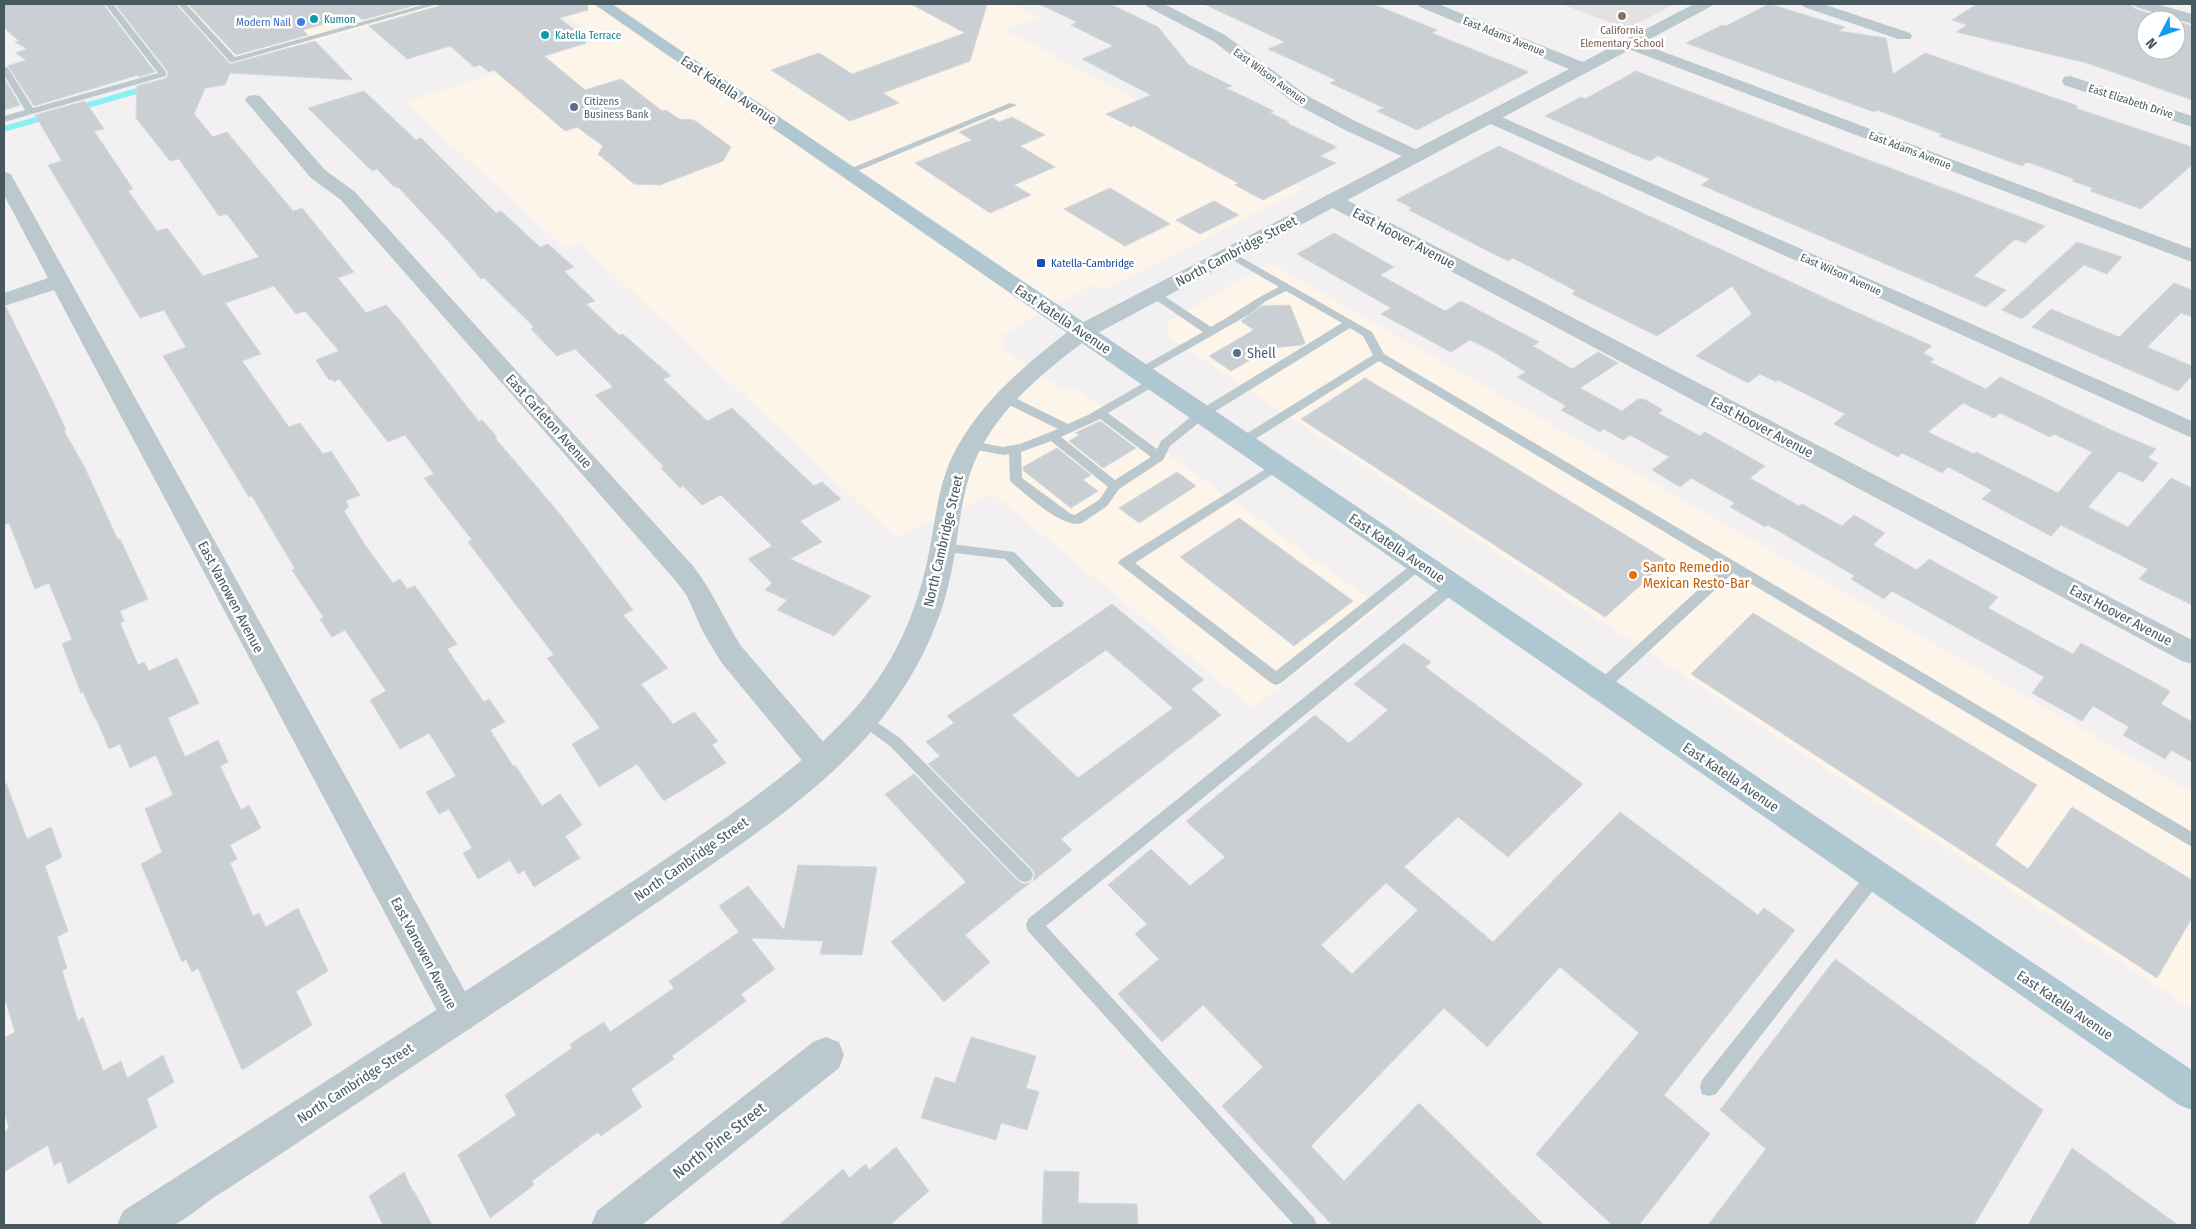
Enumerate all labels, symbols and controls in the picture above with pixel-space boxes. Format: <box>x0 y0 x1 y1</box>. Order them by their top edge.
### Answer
marker: California Elementary School <box>1616 10 1628 22</box>
north arrow <box>2136 10 2186 60</box>
marker: Kumon <box>308 13 320 25</box>
place label: Kumon <box>324 13 356 26</box>
street label: East Adams Avenue <box>1461 14 1547 59</box>
place label: Modern Nail <box>236 16 291 29</box>
marker: Modern Nail <box>295 16 307 28</box>
place label: California Elementary School <box>1580 24 1664 50</box>
marker: Katella Terrace <box>539 29 551 41</box>
place label: Katella Terrace <box>555 29 621 42</box>
text: N <box>2142 34 2161 52</box>
street label: East Wilson Avenue <box>1231 46 1309 107</box>
street label: East Katella Avenue <box>678 52 780 129</box>
street label: East Elizabeth Drive <box>2087 82 2175 121</box>
place label: Citizens Business Bank <box>584 95 650 121</box>
marker: Citizens Business Bank <box>568 101 580 113</box>
street label: East Adams Avenue <box>1867 129 1953 172</box>
street label: East Hoover Avenue <box>1350 204 1458 273</box>
street label: North Cambridge Street <box>1173 212 1300 291</box>
street label: East Wilson Avenue <box>1798 251 1883 298</box>
marker: Katella-Cambridge <box>1035 257 1047 269</box>
place label: Katella-Cambridge <box>1051 257 1134 270</box>
street label: East Katella Avenue <box>1012 281 1114 358</box>
place label: Shell <box>1247 345 1276 362</box>
marker: Shell <box>1231 347 1243 359</box>
street label: East Carleton Avenue <box>502 371 595 472</box>
street label: East Hoover Avenue <box>1708 393 1816 462</box>
street label: North Cambridge Street <box>920 473 967 609</box>
street label: East Katella Avenue <box>1346 510 1448 587</box>
street label: East Vanowen Avenue <box>194 539 267 656</box>
place label: Santo Remedio Mexican Resto-Bar <box>1643 559 1750 592</box>
marker: Santo Remedio Mexican Resto-Bar <box>1627 569 1639 581</box>
street label: East Hoover Avenue <box>2067 581 2175 650</box>
street label: East Katella Avenue <box>1680 739 1782 816</box>
street label: North Cambridge Street <box>631 814 752 905</box>
street label: East Vanowen Avenue <box>387 895 460 1012</box>
street label: East Katella Avenue <box>2014 967 2116 1044</box>
street label: North Cambridge Street <box>294 1039 417 1127</box>
street label: North Pine Street <box>669 1098 770 1183</box>

